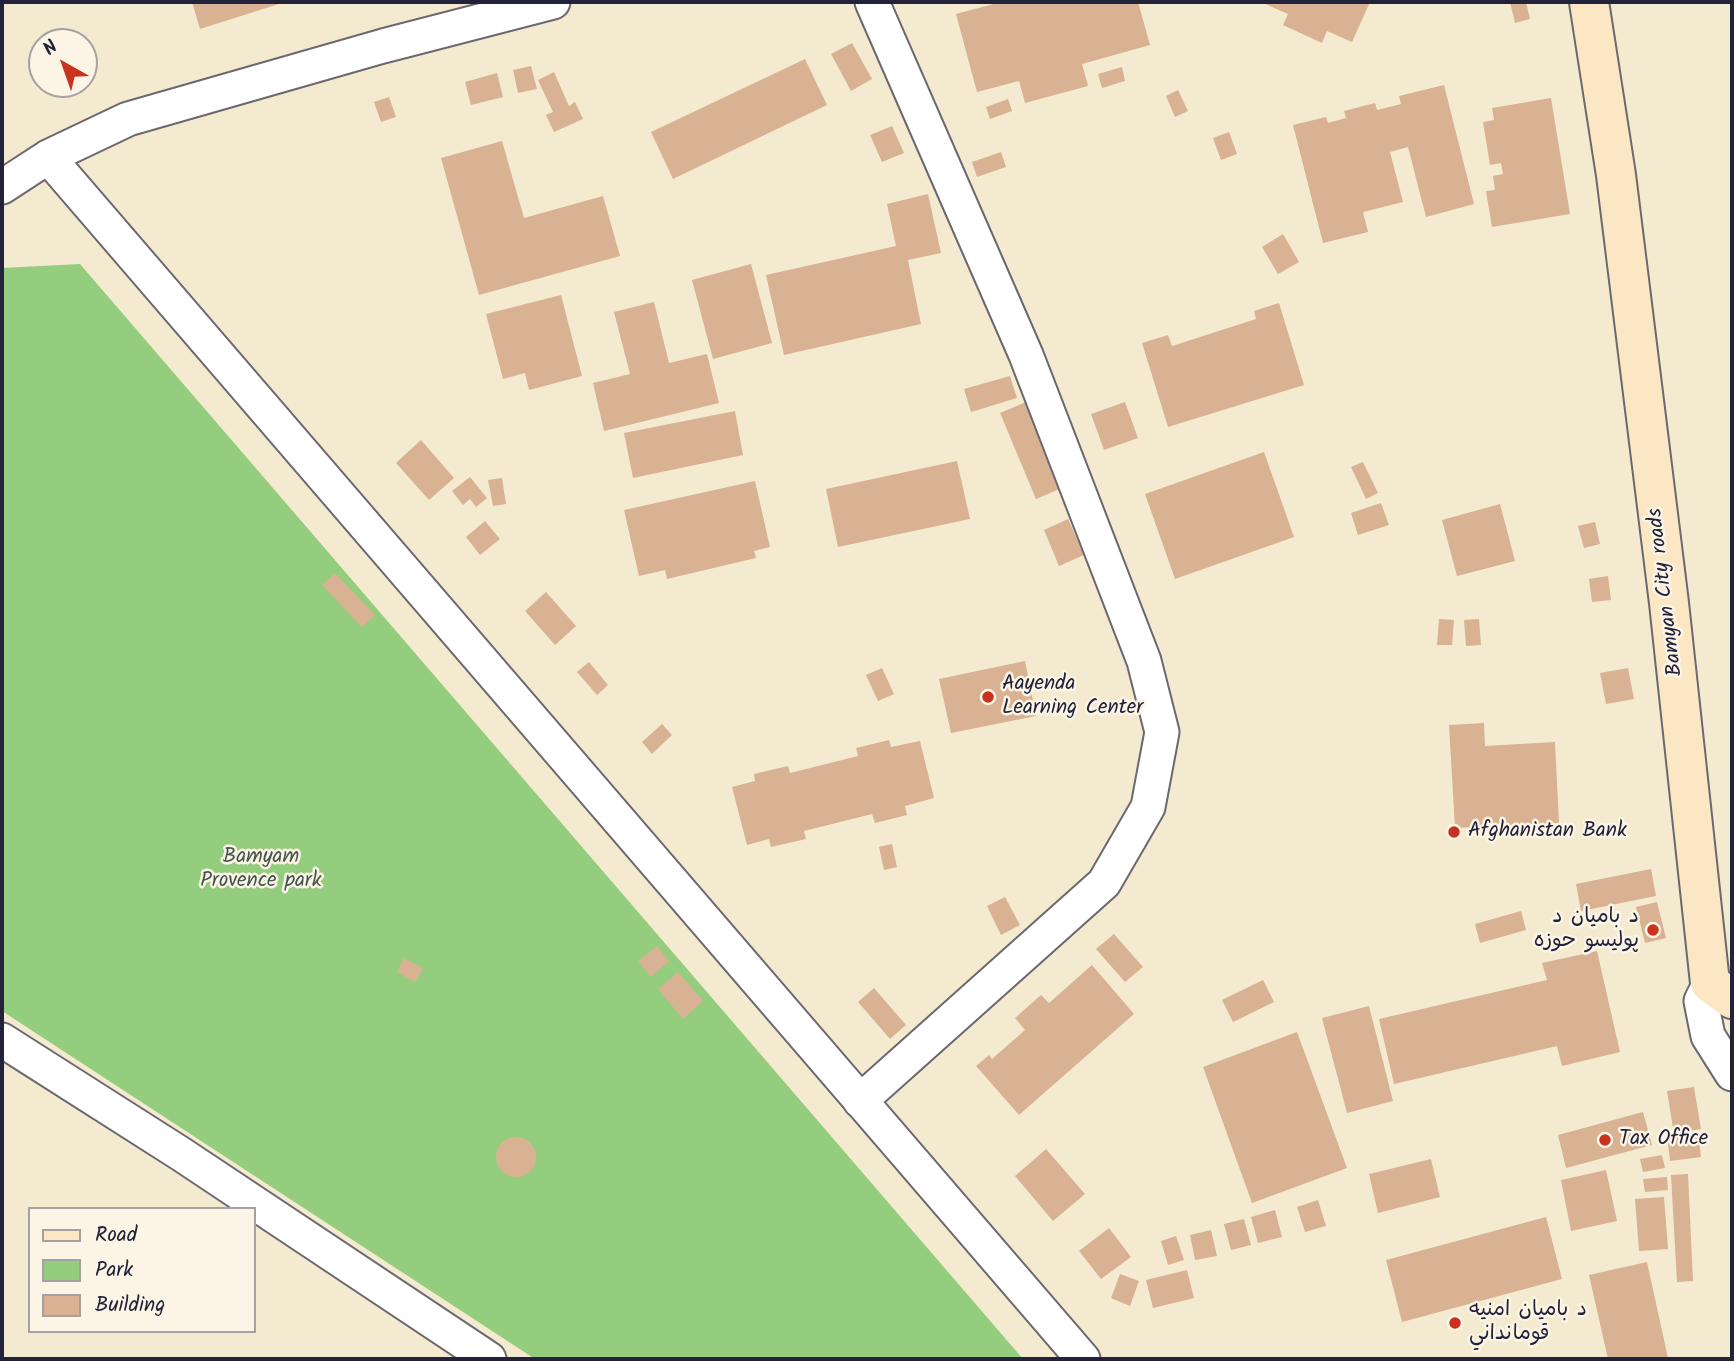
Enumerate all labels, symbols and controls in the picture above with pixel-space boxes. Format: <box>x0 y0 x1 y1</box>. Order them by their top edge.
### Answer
north arrow <box>28 28 98 98</box>
text: N <box>37 33 65 64</box>
street label: Bamyan City roads <box>1644 507 1690 677</box>
place label: Aayenda Learning Center <box>1002 672 1143 722</box>
marker: Aayenda Learning Center <box>980 689 996 705</box>
place label: Afghanistan Bank <box>1468 819 1627 845</box>
marker: Afghanistan Bank <box>1446 824 1462 840</box>
park label: Bamyam Provence park <box>200 845 322 895</box>
place label: د بامیان د پولیسو حوزه <box>1534 905 1639 955</box>
marker: د بامیان د پولیسو حوزه <box>1645 922 1661 938</box>
place label: Tax Office <box>1619 1127 1708 1153</box>
marker: Tax Office <box>1597 1132 1613 1148</box>
legend <box>28 1207 256 1333</box>
text: Road <box>95 1219 137 1252</box>
text: Park <box>95 1254 133 1287</box>
text: Building <box>95 1289 165 1322</box>
place label: د بامیان امنیه قومانداني <box>1469 1298 1587 1348</box>
marker: د بامیان امنیه قومانداني <box>1447 1315 1463 1331</box>

